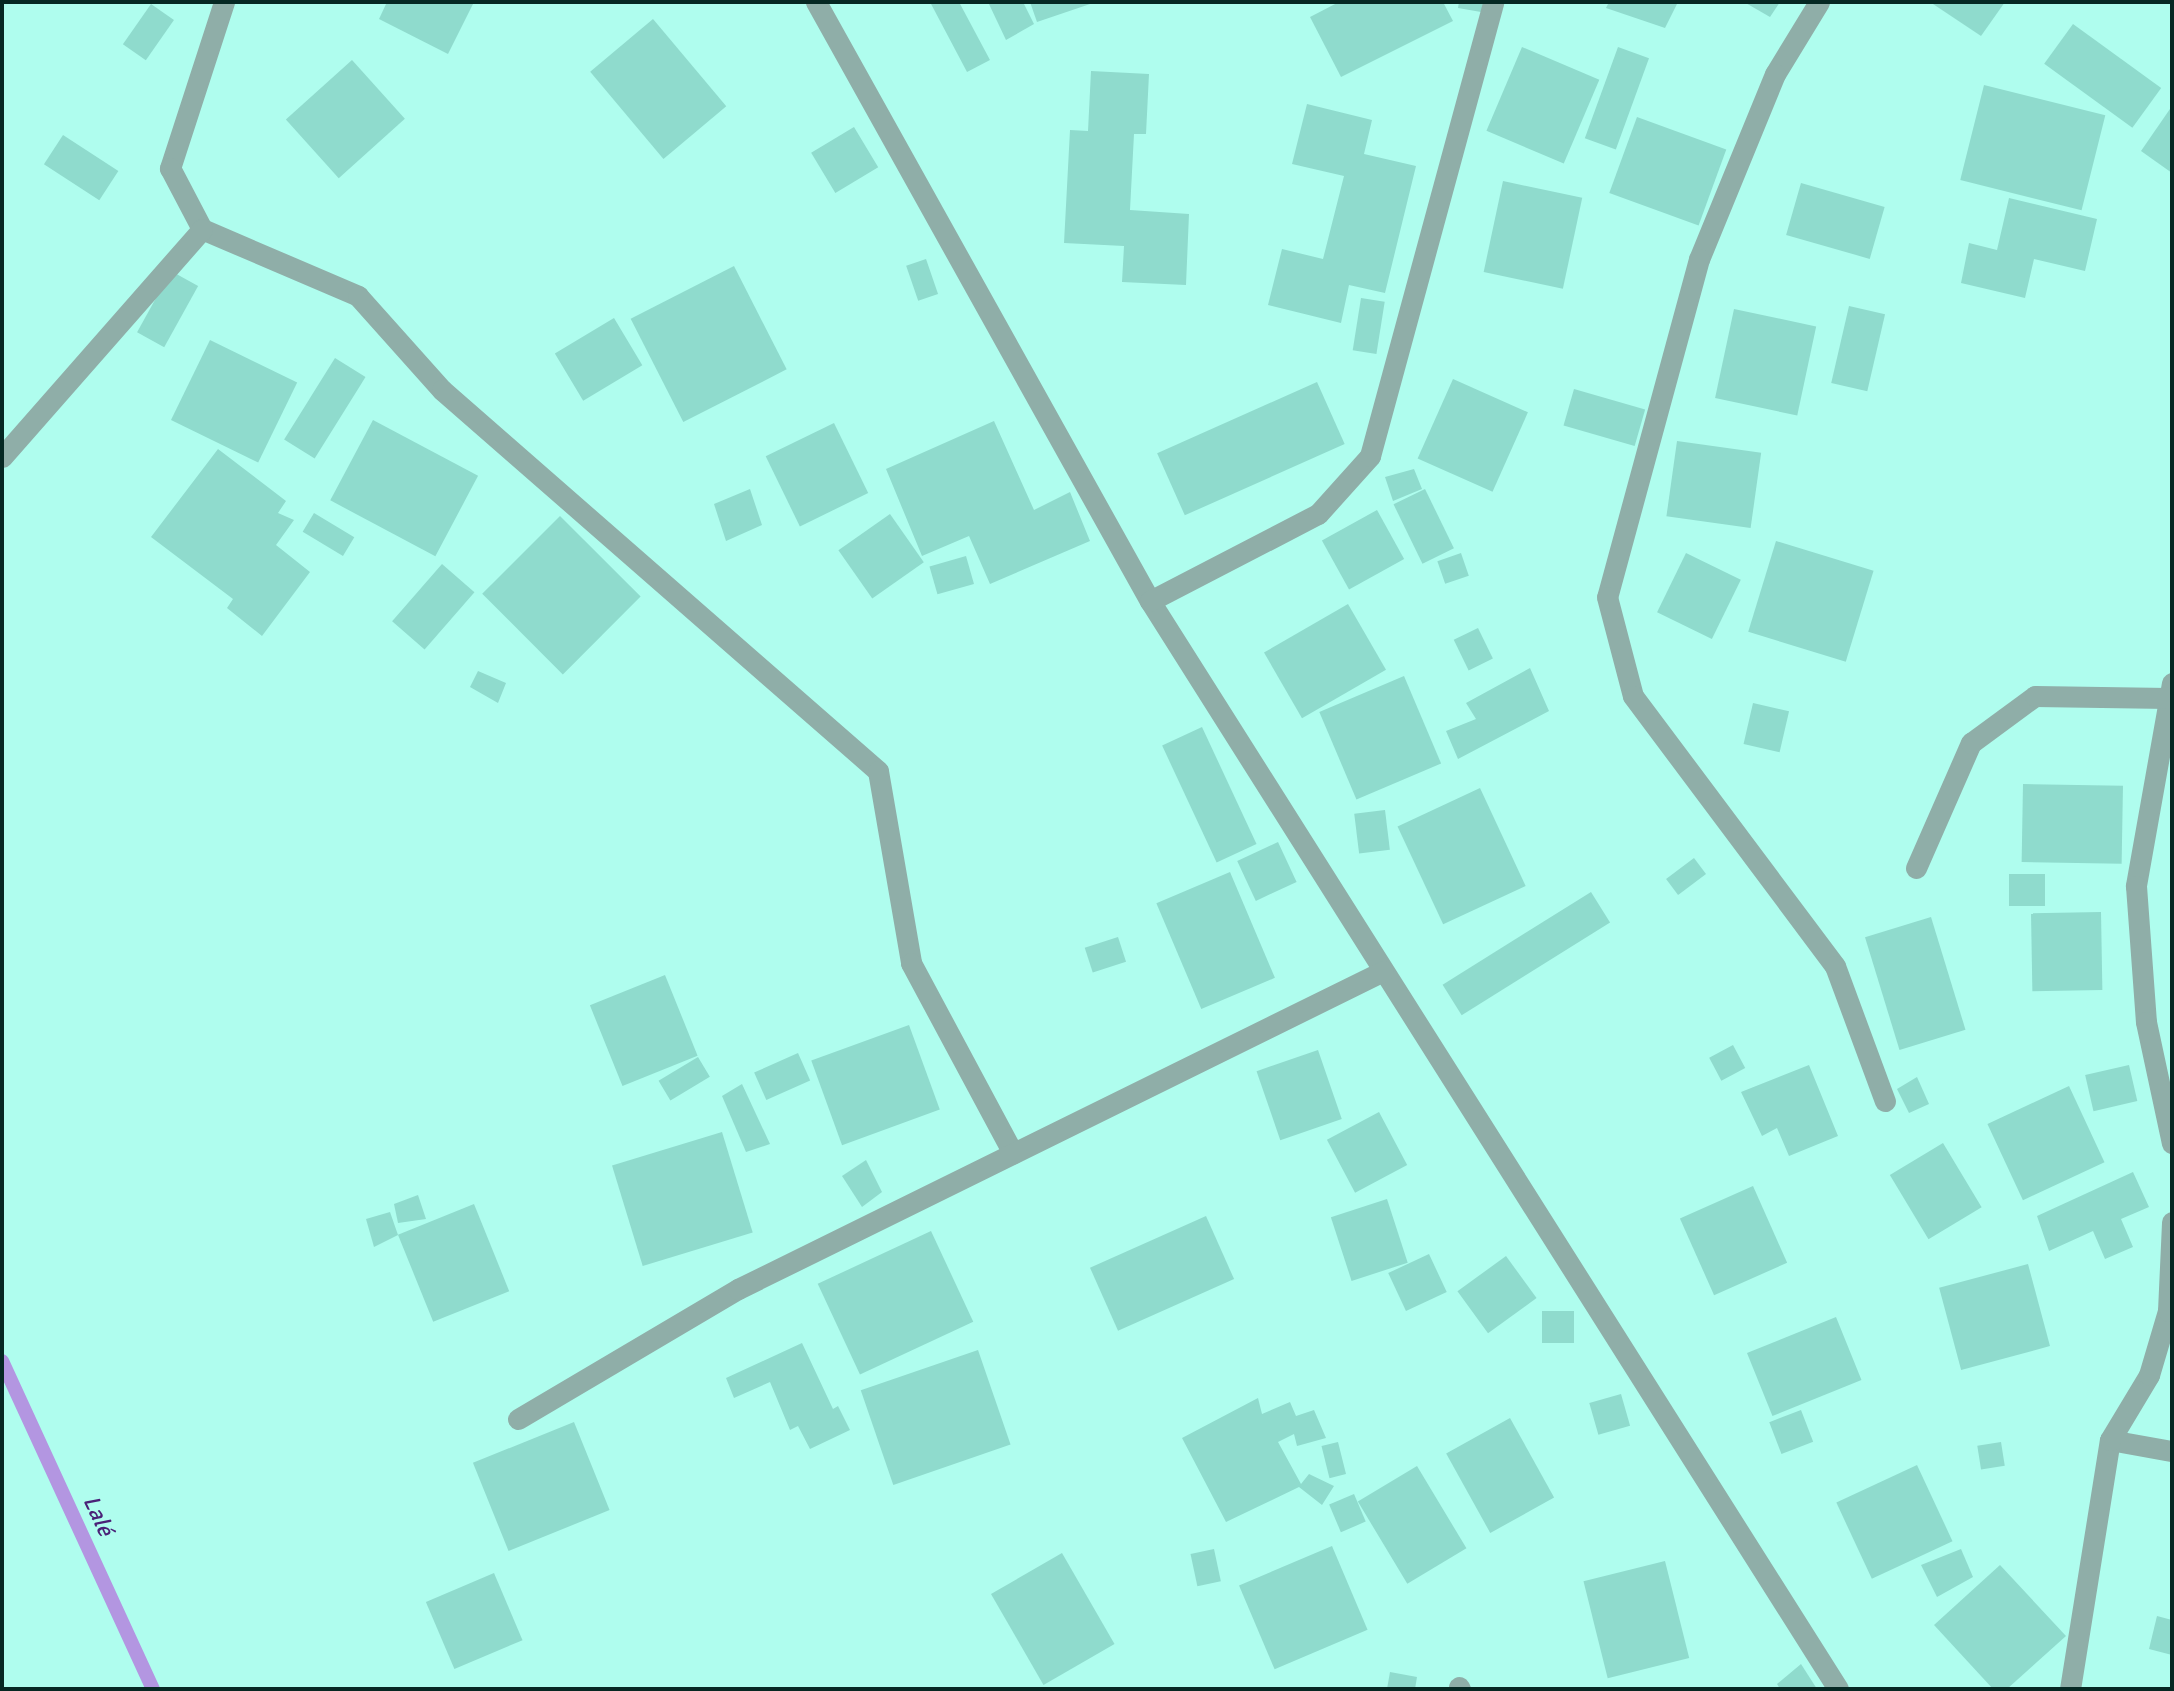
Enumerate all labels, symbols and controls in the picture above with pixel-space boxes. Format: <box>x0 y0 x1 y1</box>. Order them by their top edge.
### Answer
water label: Lalé <box>77 1491 119 1541</box>

